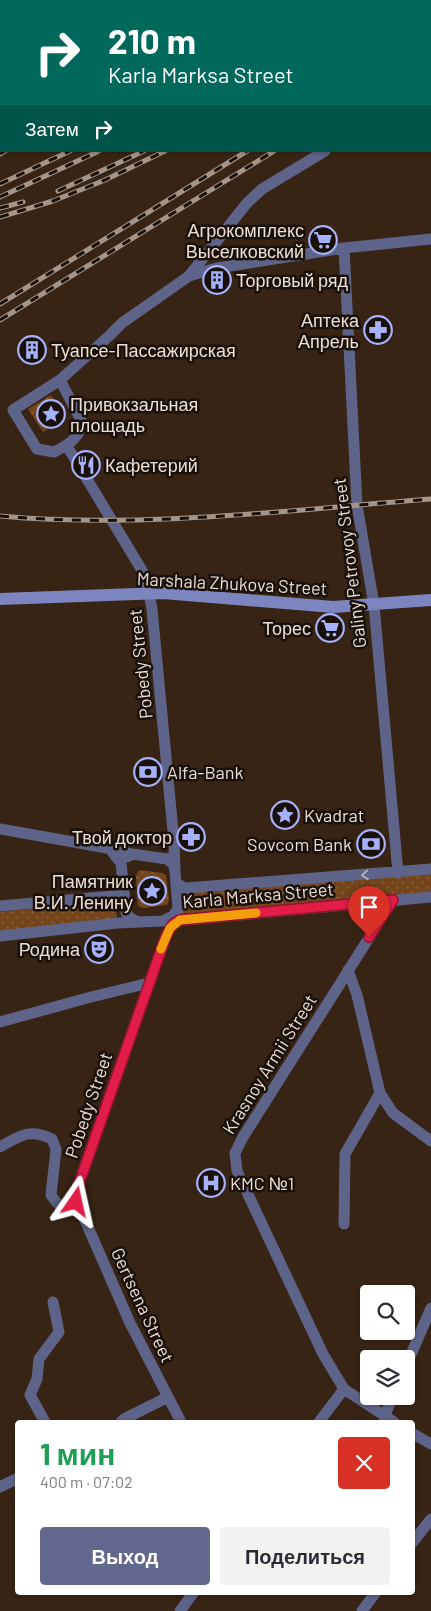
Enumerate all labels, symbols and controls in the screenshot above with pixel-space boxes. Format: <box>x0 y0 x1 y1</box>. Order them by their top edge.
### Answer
text: 210 m <box>108 19 196 61</box>
icon: right <box>25 20 90 85</box>
text: Karla Marksa Street <box>108 61 294 87</box>
icon: right <box>89 115 117 143</box>
text: Затем <box>25 117 79 140</box>
place label: Агрокомплекс Выселковский <box>186 219 304 262</box>
supermarket icon: Агрокомплекс Выселковский <box>308 225 338 255</box>
building icon: Торговый ряд <box>202 265 232 295</box>
place label: Торговый ряд <box>236 269 349 291</box>
place label: Аптека Апрель <box>298 309 360 352</box>
pharmacy icon: Аптека Апрель <box>363 315 393 345</box>
building icon: Туапсе-Пассажирская <box>17 335 47 365</box>
place label: Туапсе-Пассажирская <box>51 339 236 361</box>
place label: Привокзальная площадь <box>70 393 198 436</box>
place icon: Привокзальная площадь <box>36 399 66 429</box>
restaurant icon: Кафетерий <box>71 450 101 480</box>
place label: Кафетерий <box>105 454 198 476</box>
street label: Galiny Petrovoy Street <box>328 477 370 649</box>
street label: Marshala Zhukova Street <box>136 567 328 599</box>
street label: Pobedy Street <box>123 608 157 720</box>
supermarket icon: Торес <box>315 613 345 643</box>
place label: Торес <box>262 617 311 639</box>
bank icon: Alfa-Bank <box>133 757 163 787</box>
place label: Alfa-Bank <box>167 761 244 783</box>
place icon: Kvadrat <box>270 800 300 830</box>
place label: Kvadrat <box>304 804 364 826</box>
pharmacy icon: Твой доктор <box>176 822 206 852</box>
place label: Твой доктор <box>72 826 172 848</box>
bank icon: Sovcom Bank <box>356 829 386 859</box>
place label: Sovcom Bank <box>247 833 352 855</box>
one-way arrow <box>361 869 369 880</box>
place label: Памятник В.И. Ленину <box>34 870 133 913</box>
place icon: Памятник В.И. Ленину <box>137 876 167 906</box>
street label: Karla Marksa Street <box>181 877 335 913</box>
pin <box>348 886 390 937</box>
icon: arrive <box>355 893 383 921</box>
theatre icon: Родина <box>84 934 114 964</box>
place label: Родина <box>19 938 81 960</box>
street label: Krasnoy Armii Street <box>217 990 321 1138</box>
street label: Pobedy Street <box>60 1049 116 1161</box>
hospital icon: KMC №1 <box>196 1168 226 1198</box>
place label: KMC №1 <box>230 1172 294 1194</box>
position arrow <box>49 1175 101 1227</box>
street label: Gertsena Street <box>107 1244 179 1366</box>
map controls <box>360 1285 415 1405</box>
button: search <box>360 1285 415 1340</box>
button: layers <box>360 1350 415 1405</box>
text: 1 мин <box>40 1435 115 1471</box>
button: close <box>338 1437 390 1489</box>
text: 400 m · 07:02 <box>40 1472 133 1491</box>
button: Выход <box>40 1527 210 1585</box>
button: Поделиться <box>220 1527 390 1585</box>

